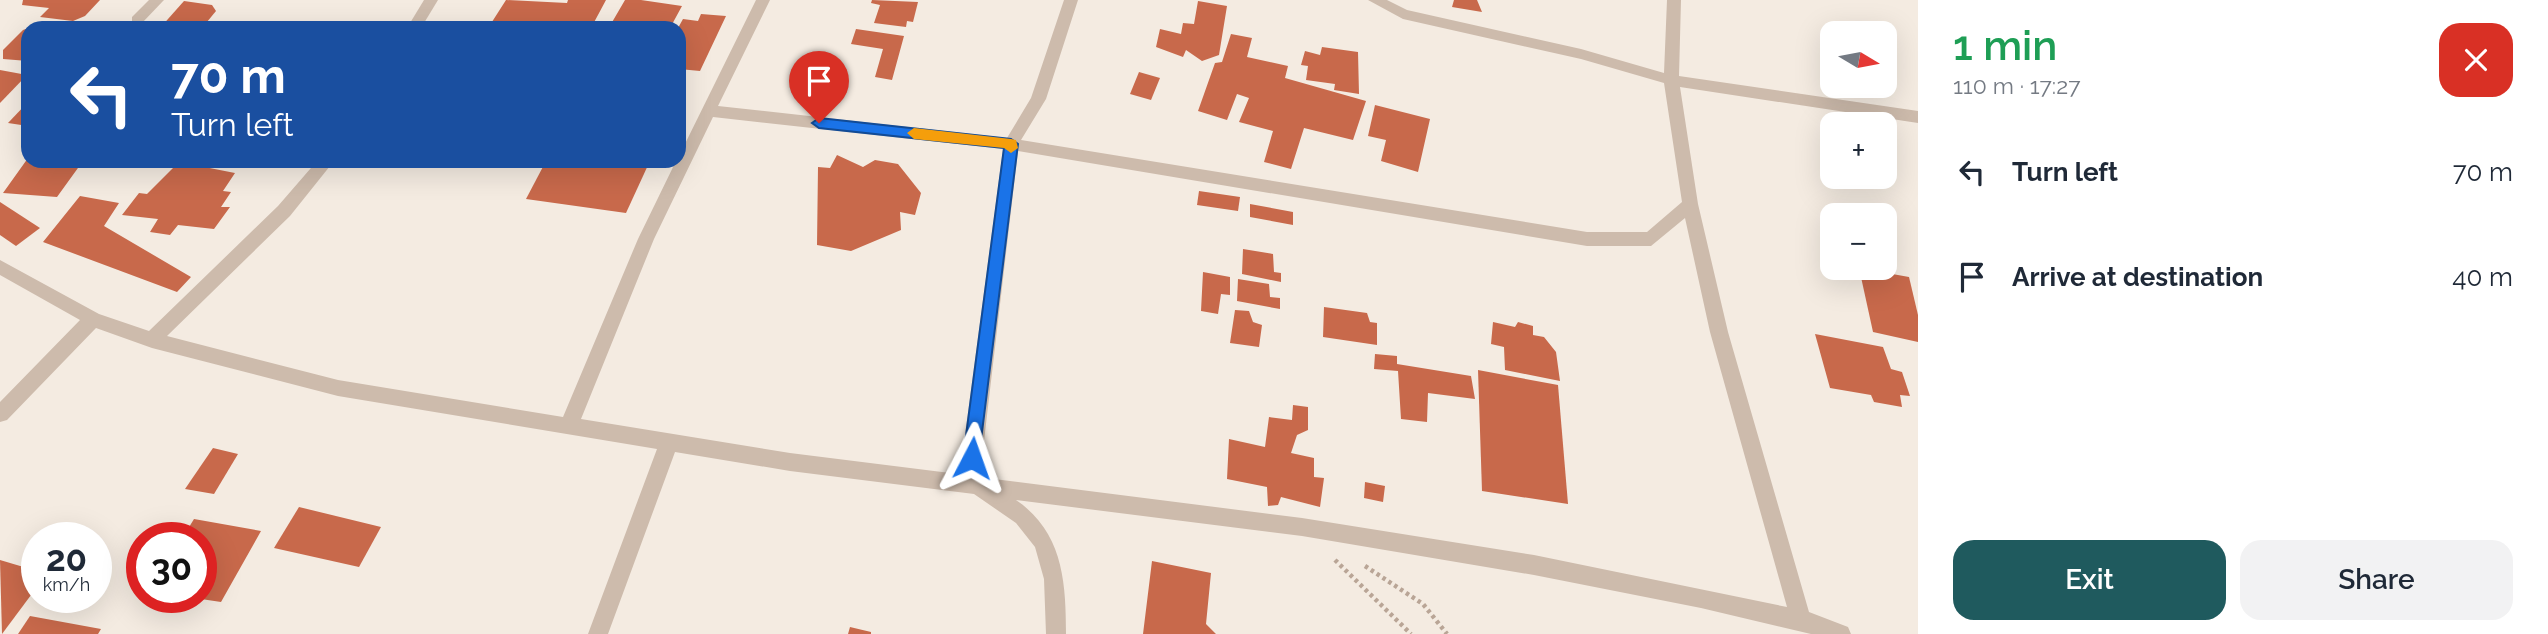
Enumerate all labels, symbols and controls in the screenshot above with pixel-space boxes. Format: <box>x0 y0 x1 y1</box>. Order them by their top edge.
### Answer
north arrow <box>1820 21 1897 98</box>
map controls <box>1820 21 1897 280</box>
text: 1 min <box>1953 21 2057 70</box>
button: close <box>2439 23 2513 97</box>
text: 70 m <box>171 47 286 104</box>
icon: left <box>56 49 147 140</box>
pin <box>789 51 849 123</box>
icon: arrive <box>800 62 838 100</box>
text: 110 m · 17:27 <box>1953 72 2080 99</box>
text: Turn left <box>171 106 293 143</box>
button: + <box>1820 112 1897 189</box>
icon: left <box>1953 153 1991 191</box>
text: Turn left <box>2012 157 2118 187</box>
text: 70 m <box>2453 157 2513 187</box>
button: − <box>1820 203 1897 280</box>
icon: arrive <box>1953 258 1991 296</box>
text: Arrive at destination <box>2012 262 2263 292</box>
text: 40 m <box>2452 262 2513 292</box>
position arrow <box>935 421 1009 495</box>
speed limit sign: 30 <box>126 522 217 613</box>
text: 20 <box>46 538 87 579</box>
button: Exit <box>1953 540 2226 620</box>
button: Share <box>2240 540 2513 620</box>
text: km/h <box>43 574 90 595</box>

